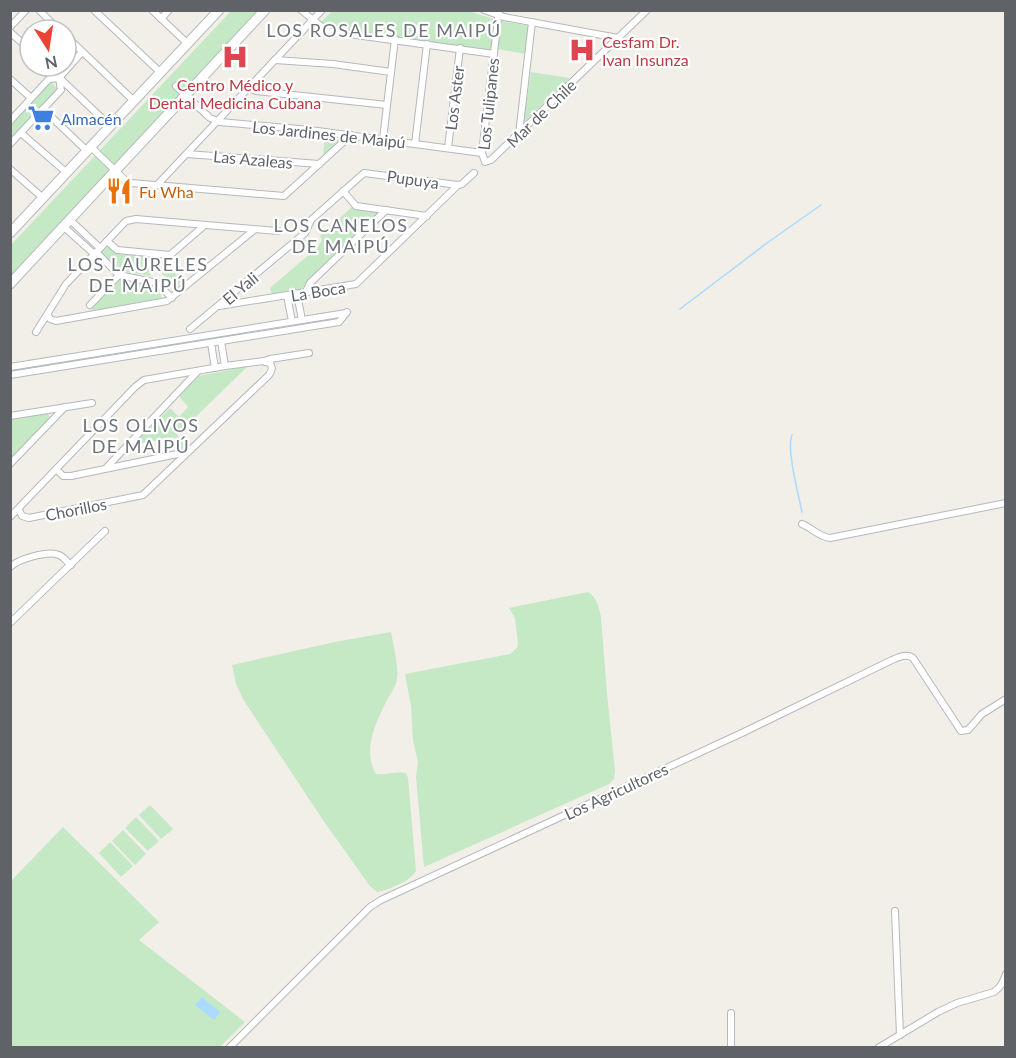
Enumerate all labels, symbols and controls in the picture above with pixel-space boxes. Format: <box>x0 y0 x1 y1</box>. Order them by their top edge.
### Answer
north arrow <box>18 18 78 78</box>
district label: LOS ROSALES DE MAIPÚ <box>266 19 502 41</box>
place label: Cesfam Dr. Ivan Insunza <box>602 32 689 69</box>
hospital icon: Cesfam Dr. Ivan Insunza <box>567 35 597 65</box>
hospital icon: Centro Médico y Dental Medicina Cubana <box>220 42 250 72</box>
text: N <box>43 53 59 74</box>
street label: Los Tulipanes <box>474 57 502 151</box>
street label: Los Aster <box>441 64 467 131</box>
place label: Centro Médico y Dental Medicina Cubana <box>149 75 321 112</box>
street label: Mar de Chile <box>502 75 580 151</box>
supermarket icon: Almacén <box>26 103 56 133</box>
place label: Almacén <box>61 109 122 128</box>
street label: Los Jardines de Maipú <box>251 116 407 152</box>
street label: Las Azaleas <box>212 146 294 172</box>
street label: Pupuya <box>386 166 440 192</box>
restaurant icon: Fu Wha <box>104 176 134 206</box>
place label: Fu Wha <box>139 182 194 201</box>
district label: LOS CANELOS DE MAIPÚ <box>273 214 409 257</box>
district label: LOS LAURELES DE MAIPÚ <box>68 253 208 296</box>
street label: El Yali <box>218 268 262 308</box>
street label: La Boca <box>289 277 347 305</box>
district label: LOS OLIVOS DE MAIPÚ <box>82 414 200 457</box>
street label: Chorillos <box>44 494 108 524</box>
street label: Los Agricultores <box>561 759 671 823</box>

